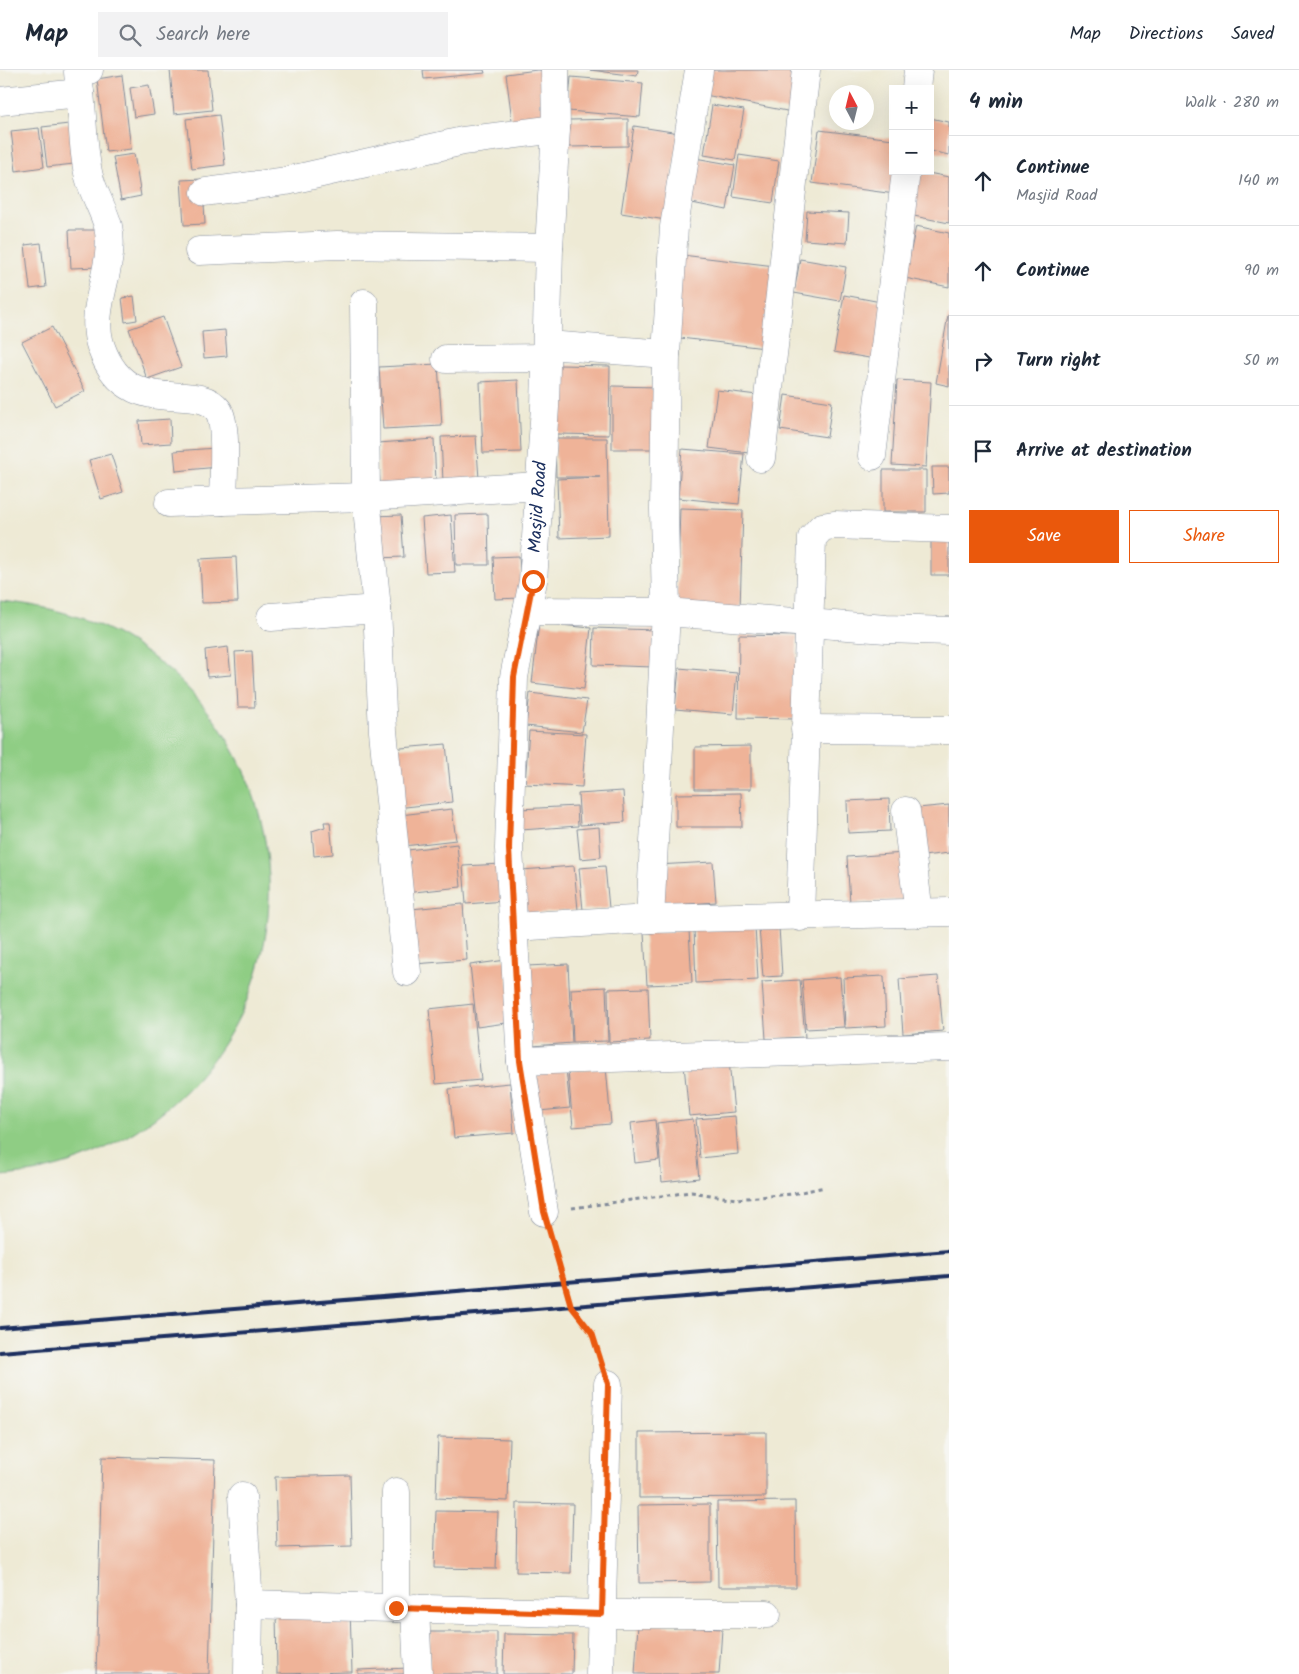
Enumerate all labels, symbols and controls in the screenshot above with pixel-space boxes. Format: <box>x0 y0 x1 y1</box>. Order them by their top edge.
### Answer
search box <box>98 12 448 57</box>
text: Map <box>25 15 68 54</box>
text: Search here <box>156 20 250 50</box>
text: Map <box>1069 20 1101 49</box>
text: Directions <box>1129 20 1203 49</box>
text: Saved <box>1231 20 1274 49</box>
icon: search <box>116 21 144 49</box>
north arrow <box>829 85 874 130</box>
map controls <box>889 85 934 175</box>
button: + <box>889 85 934 130</box>
text: 4 min <box>969 86 1023 119</box>
text: Walk · 280 m <box>1185 90 1279 115</box>
button: − <box>889 130 934 175</box>
text: Continue <box>1016 153 1089 183</box>
icon: ahead <box>969 167 997 195</box>
text: 140 m <box>1238 168 1279 193</box>
text: Masjid Road <box>1016 183 1097 208</box>
text: Continue <box>1016 256 1089 286</box>
icon: ahead <box>969 257 997 285</box>
text: 90 m <box>1244 258 1279 283</box>
text: Turn right <box>1016 346 1101 376</box>
icon: right <box>969 347 997 375</box>
text: 50 m <box>1243 348 1279 373</box>
text: Arrive at destination <box>1016 436 1192 466</box>
icon: arrive <box>969 437 997 465</box>
street label: Masjid Road <box>520 460 556 554</box>
button: Save <box>969 510 1119 563</box>
button: Share <box>1129 510 1279 563</box>
route start <box>522 570 545 593</box>
route end <box>385 1597 408 1620</box>

